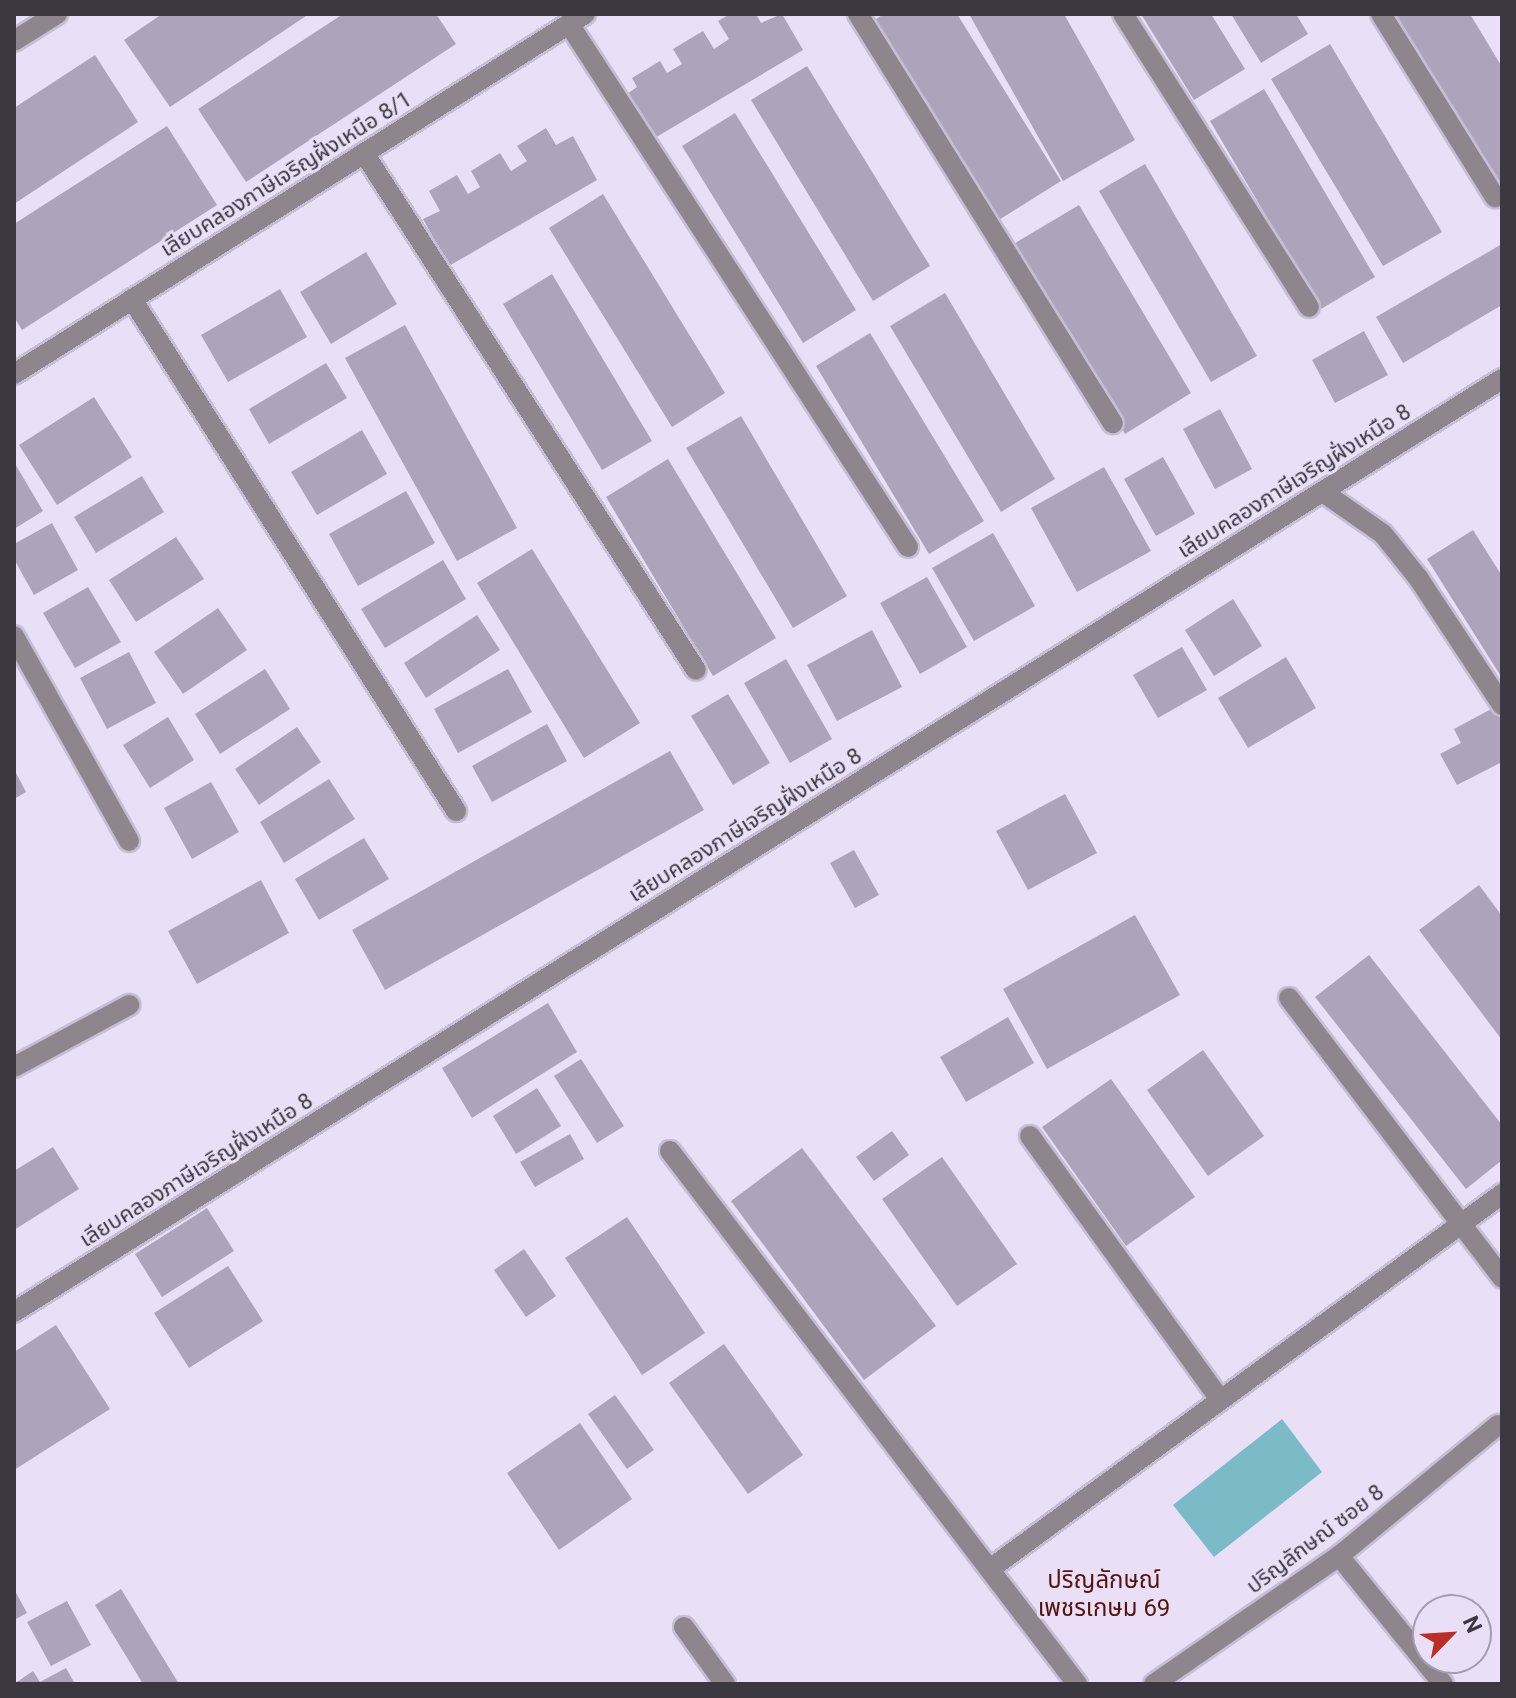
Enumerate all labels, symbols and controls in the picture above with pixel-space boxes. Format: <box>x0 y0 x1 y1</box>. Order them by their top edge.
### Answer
street label: เลียบคลองภาษีเจริญฝั่งเหนือ 8/1 <box>156 86 416 262</box>
street label: เลียบคลองภาษีเจริญฝั่งเหนือ 8 <box>1173 398 1415 564</box>
street label: เลียบคลองภาษีเจริญฝั่งเหนือ 8 <box>624 742 866 908</box>
street label: เลียบคลองภาษีเจริญฝั่งเหนือ 8 <box>75 1087 317 1253</box>
street label: ปริญลักษณ์ ซอย 8 <box>1241 1479 1389 1599</box>
district label: ปริญลักษณ์ เพชรเกษม 69 <box>1038 1567 1170 1623</box>
north arrow <box>1412 1594 1492 1674</box>
text: N <box>1458 1612 1487 1637</box>

